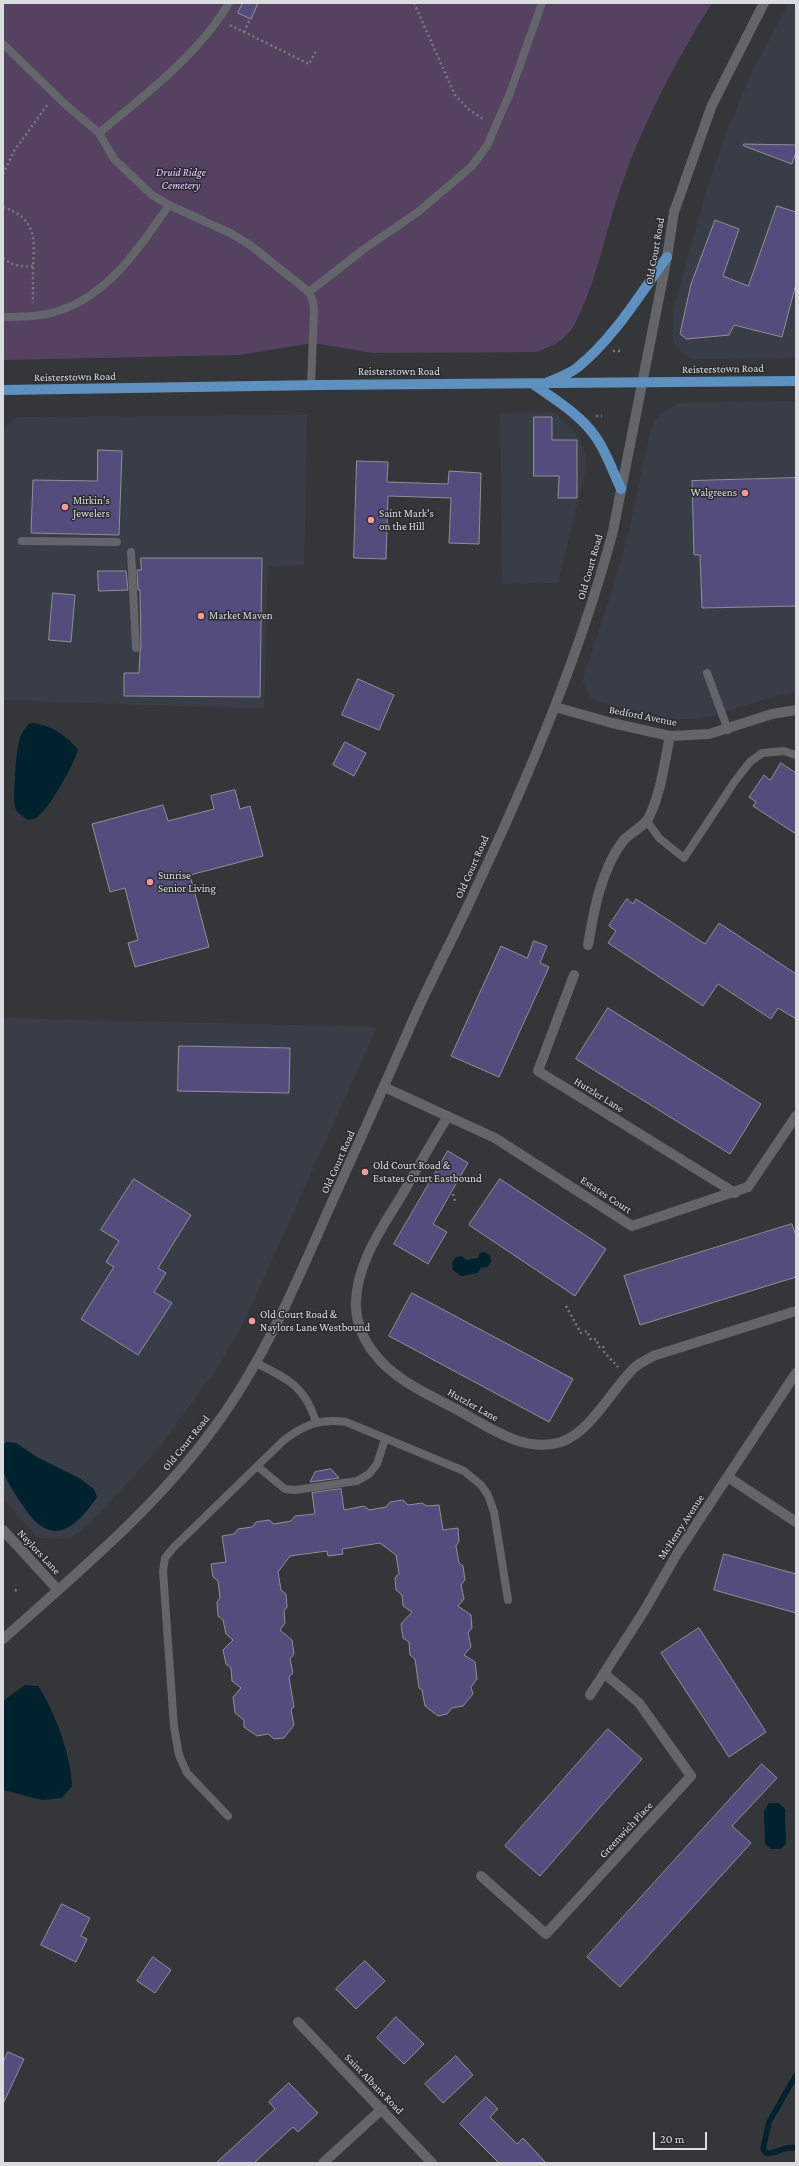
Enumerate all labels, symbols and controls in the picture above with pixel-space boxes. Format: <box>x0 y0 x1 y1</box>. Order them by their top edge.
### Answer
park label: Druid Ridge Cemetery <box>156 166 206 192</box>
street label: Old Court Road <box>643 216 667 286</box>
street label: Reisterstown Road <box>682 362 764 376</box>
street label: Reisterstown Road <box>358 365 440 379</box>
street label: Reisterstown Road <box>34 370 116 384</box>
place label: Walgreens <box>691 486 737 500</box>
marker: Walgreens <box>740 488 750 498</box>
place label: Mirkin's Jewelers <box>73 494 110 520</box>
marker: Mirkin's Jewelers <box>60 502 70 512</box>
place label: Saint Mark's on the Hill <box>379 507 434 533</box>
marker: Saint Mark's on the Hill <box>366 515 376 525</box>
street label: Old Court Road <box>574 533 606 601</box>
place label: Market Maven <box>209 609 273 623</box>
marker: Market Maven <box>196 611 206 621</box>
street label: Bedford Avenue <box>608 703 678 729</box>
street label: Old Court Road <box>452 833 492 901</box>
place label: Sunrise Senior Living <box>158 869 216 895</box>
marker: Sunrise Senior Living <box>145 877 155 887</box>
street label: Hutzler Lane <box>572 1074 626 1116</box>
street label: Old Court Road <box>318 1128 358 1196</box>
place label: Old Court Road & Estates Court Eastbound <box>373 1159 482 1185</box>
marker: Old Court Road & Estates Court Eastbound <box>360 1167 370 1177</box>
street label: Estates Court <box>578 1173 634 1217</box>
place label: Old Court Road & Naylors Lane Westbound <box>260 1308 370 1334</box>
marker: Old Court Road & Naylors Lane Westbound <box>247 1316 257 1326</box>
street label: Hutzler Lane <box>445 1386 501 1424</box>
street label: Old Court Road <box>160 1413 212 1473</box>
street label: McHenry Avenue <box>655 1492 707 1562</box>
street label: Naylors Lane <box>15 1527 63 1577</box>
street label: Greenwich Place <box>596 1799 656 1861</box>
street label: Saint Albans Road <box>342 2051 406 2117</box>
scale bar <box>655 2124 709 2150</box>
text: 20 m <box>660 2132 684 2146</box>

